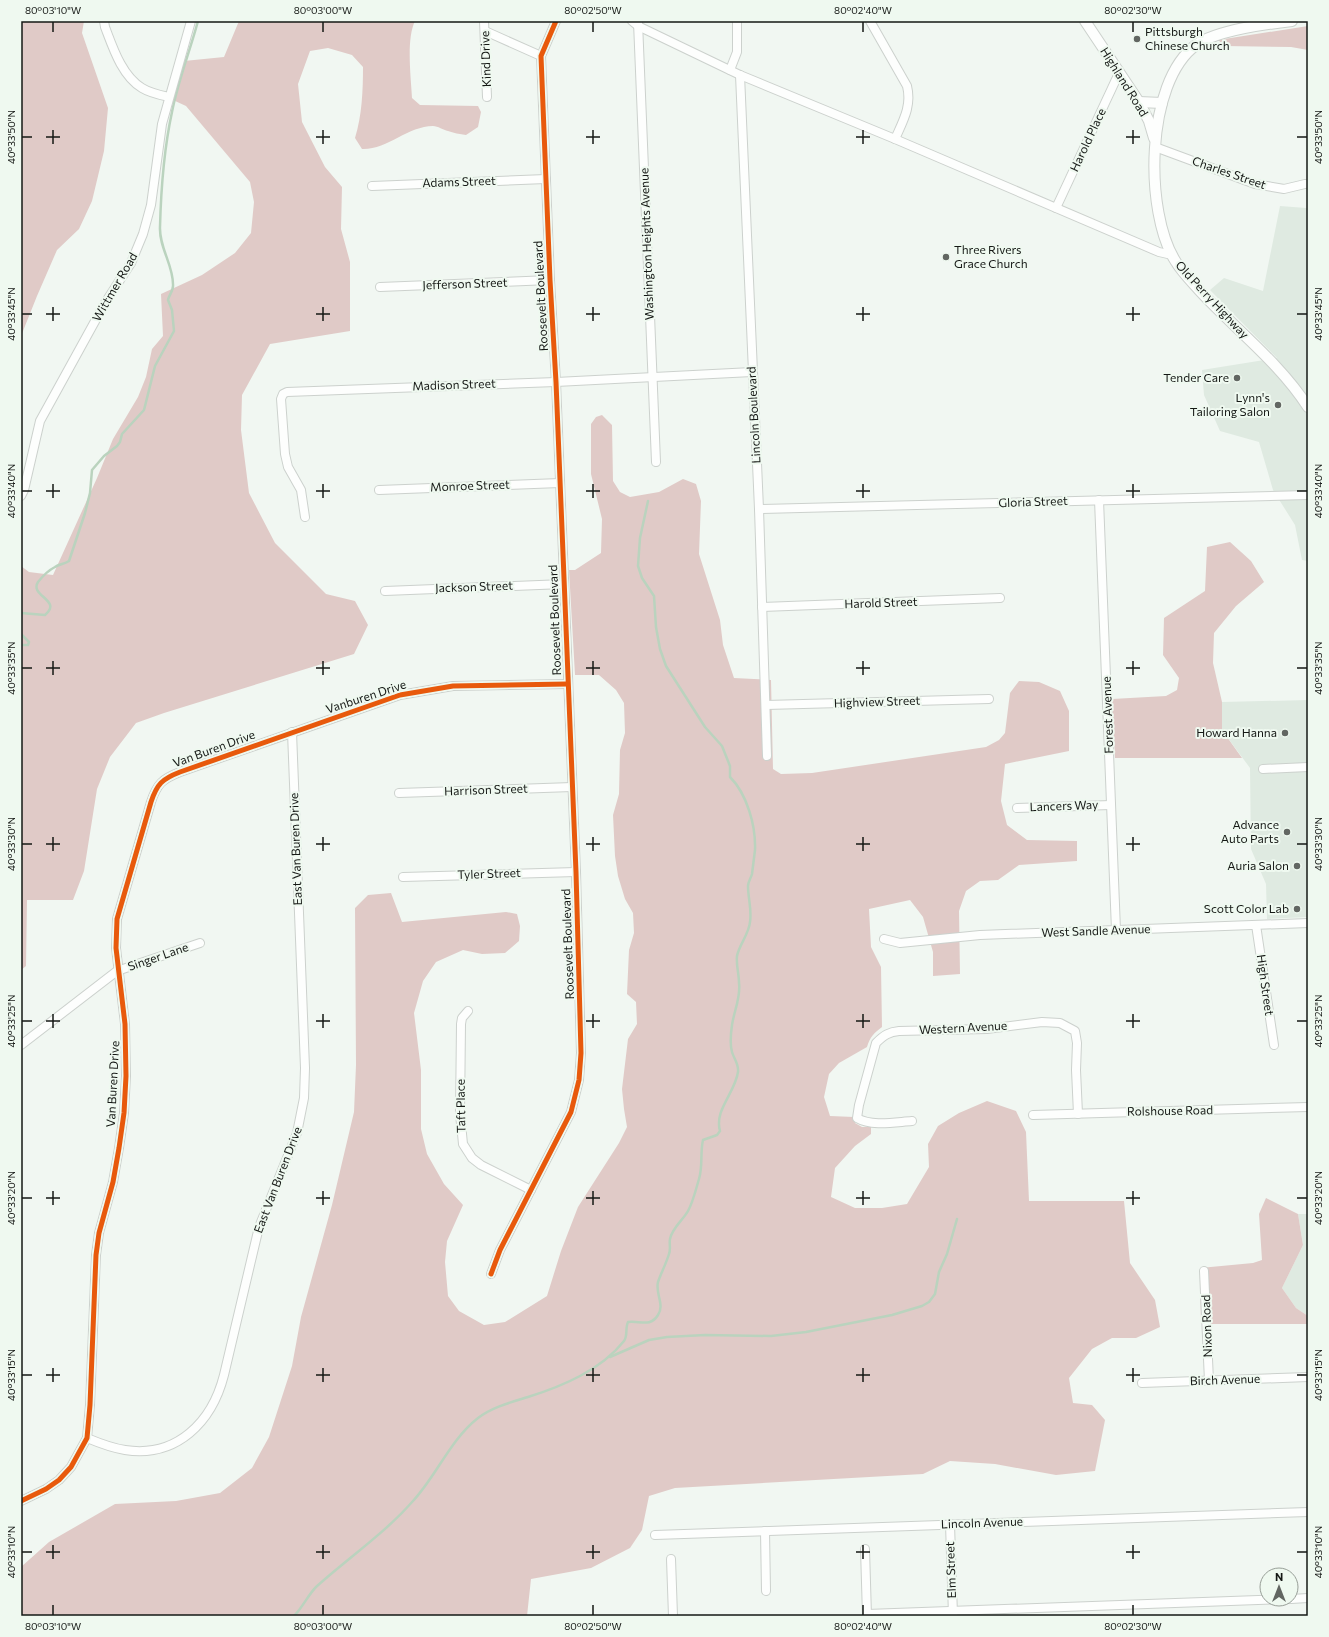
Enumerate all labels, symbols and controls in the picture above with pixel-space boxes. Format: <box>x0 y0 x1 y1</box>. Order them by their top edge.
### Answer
text: 80°03'10"W <box>25 4 81 16</box>
text: 80°03'00"W <box>294 4 352 16</box>
text: 80°02'50"W <box>564 4 622 16</box>
text: 80°02'40"W <box>834 4 892 16</box>
text: 80°02'30"W <box>1104 4 1162 16</box>
place label: Pittsburgh Chinese Church <box>1145 24 1230 52</box>
street label: Kind Drive <box>477 31 493 87</box>
marker: Pittsburgh Chinese Church <box>1132 34 1142 44</box>
street label: Highland Road <box>1098 44 1152 119</box>
street label: Harold Place <box>1066 106 1108 174</box>
text: 40°33'50"N <box>5 110 17 164</box>
text: 40°33'50"N <box>1312 110 1324 164</box>
street label: Charles Street <box>1191 153 1268 191</box>
street label: Washington Heights Avenue <box>636 168 656 320</box>
street label: Adams Street <box>422 173 496 189</box>
street label: Roosevelt Boulevard <box>530 240 550 352</box>
place label: Three Rivers Grace Church <box>954 242 1028 270</box>
street label: Wittmer Road <box>89 250 139 323</box>
marker: Three Rivers Grace Church <box>941 252 951 262</box>
street label: Old Perry Highway <box>1173 258 1252 341</box>
street label: Jefferson Street <box>422 275 508 292</box>
text: 40°33'45"N <box>5 287 17 341</box>
text: 40°33'45"N <box>1312 287 1324 341</box>
street label: Lincoln Boulevard <box>743 366 763 464</box>
place label: Tender Care <box>1163 370 1229 384</box>
marker: Tender Care <box>1232 373 1242 383</box>
street label: Madison Street <box>412 376 496 392</box>
place label: Lynn's Tailoring Salon <box>1190 390 1270 418</box>
marker: Lynn's Tailoring Salon <box>1273 400 1283 410</box>
text: 40°33'40"N <box>5 464 17 518</box>
text: 40°33'40"N <box>1312 464 1324 518</box>
street label: Monroe Street <box>430 477 510 493</box>
street label: Gloria Street <box>998 493 1068 509</box>
street label: Roosevelt Boulevard <box>545 564 563 676</box>
street label: Jackson Street <box>435 578 513 595</box>
street label: Harold Street <box>844 594 918 610</box>
text: 40°33'35"N <box>5 641 17 695</box>
text: 40°33'35"N <box>1312 641 1324 695</box>
street label: Vanburen Drive <box>324 676 408 716</box>
street label: Forest Avenue <box>1099 676 1115 754</box>
street label: Highview Street <box>833 692 921 710</box>
place label: Howard Hanna <box>1196 725 1277 739</box>
street label: Van Buren Drive <box>171 727 257 769</box>
marker: Howard Hanna <box>1280 728 1290 738</box>
street label: Harrison Street <box>444 781 528 797</box>
street label: East Van Buren Drive <box>286 793 304 906</box>
street label: Lancers Way <box>1029 797 1098 813</box>
text: 40°33'30"N <box>5 817 17 871</box>
place label: Advance Auto Parts <box>1221 817 1279 845</box>
text: 40°33'30"N <box>1312 817 1324 871</box>
marker: Advance Auto Parts <box>1282 827 1292 837</box>
place label: Auria Salon <box>1227 858 1289 872</box>
marker: Auria Salon <box>1292 861 1302 871</box>
street label: Tyler Street <box>457 865 521 881</box>
street label: Roosevelt Boulevard <box>558 888 576 1000</box>
place label: Scott Color Lab <box>1204 901 1289 915</box>
marker: Scott Color Lab <box>1292 904 1302 914</box>
street label: West Sandle Avenue <box>1041 921 1151 939</box>
street label: Singer Lane <box>126 939 190 973</box>
street label: High Street <box>1255 953 1277 1016</box>
text: 40°33'25"N <box>5 994 17 1048</box>
text: 40°33'25"N <box>1312 994 1324 1048</box>
street label: Western Avenue <box>918 1018 1007 1036</box>
street label: Van Buren Drive <box>103 1040 121 1128</box>
street label: Taft Place <box>453 1079 467 1133</box>
street label: Rolshouse Road <box>1127 1102 1213 1118</box>
street label: East Van Buren Drive <box>250 1125 304 1235</box>
text: 40°33'20"N <box>5 1171 17 1225</box>
text: 40°33'20"N <box>1312 1171 1324 1225</box>
street label: Nixon Road <box>1198 1294 1214 1358</box>
text: 40°33'15"N <box>5 1349 17 1401</box>
text: 40°33'15"N <box>1312 1349 1324 1401</box>
street label: Birch Avenue <box>1189 1371 1260 1387</box>
street label: Lincoln Avenue <box>941 1514 1023 1530</box>
text: 40°33'10"N <box>5 1526 17 1578</box>
text: 40°33'10"N <box>1312 1526 1324 1578</box>
street label: Elm Street <box>942 1541 958 1599</box>
north arrow <box>1259 1567 1299 1607</box>
text: N <box>1275 1570 1283 1583</box>
text: 80°03'10"W <box>25 1620 81 1632</box>
text: 80°03'00"W <box>294 1620 352 1632</box>
text: 80°02'50"W <box>564 1620 622 1632</box>
text: 80°02'40"W <box>834 1620 892 1632</box>
text: 80°02'30"W <box>1104 1620 1162 1632</box>

